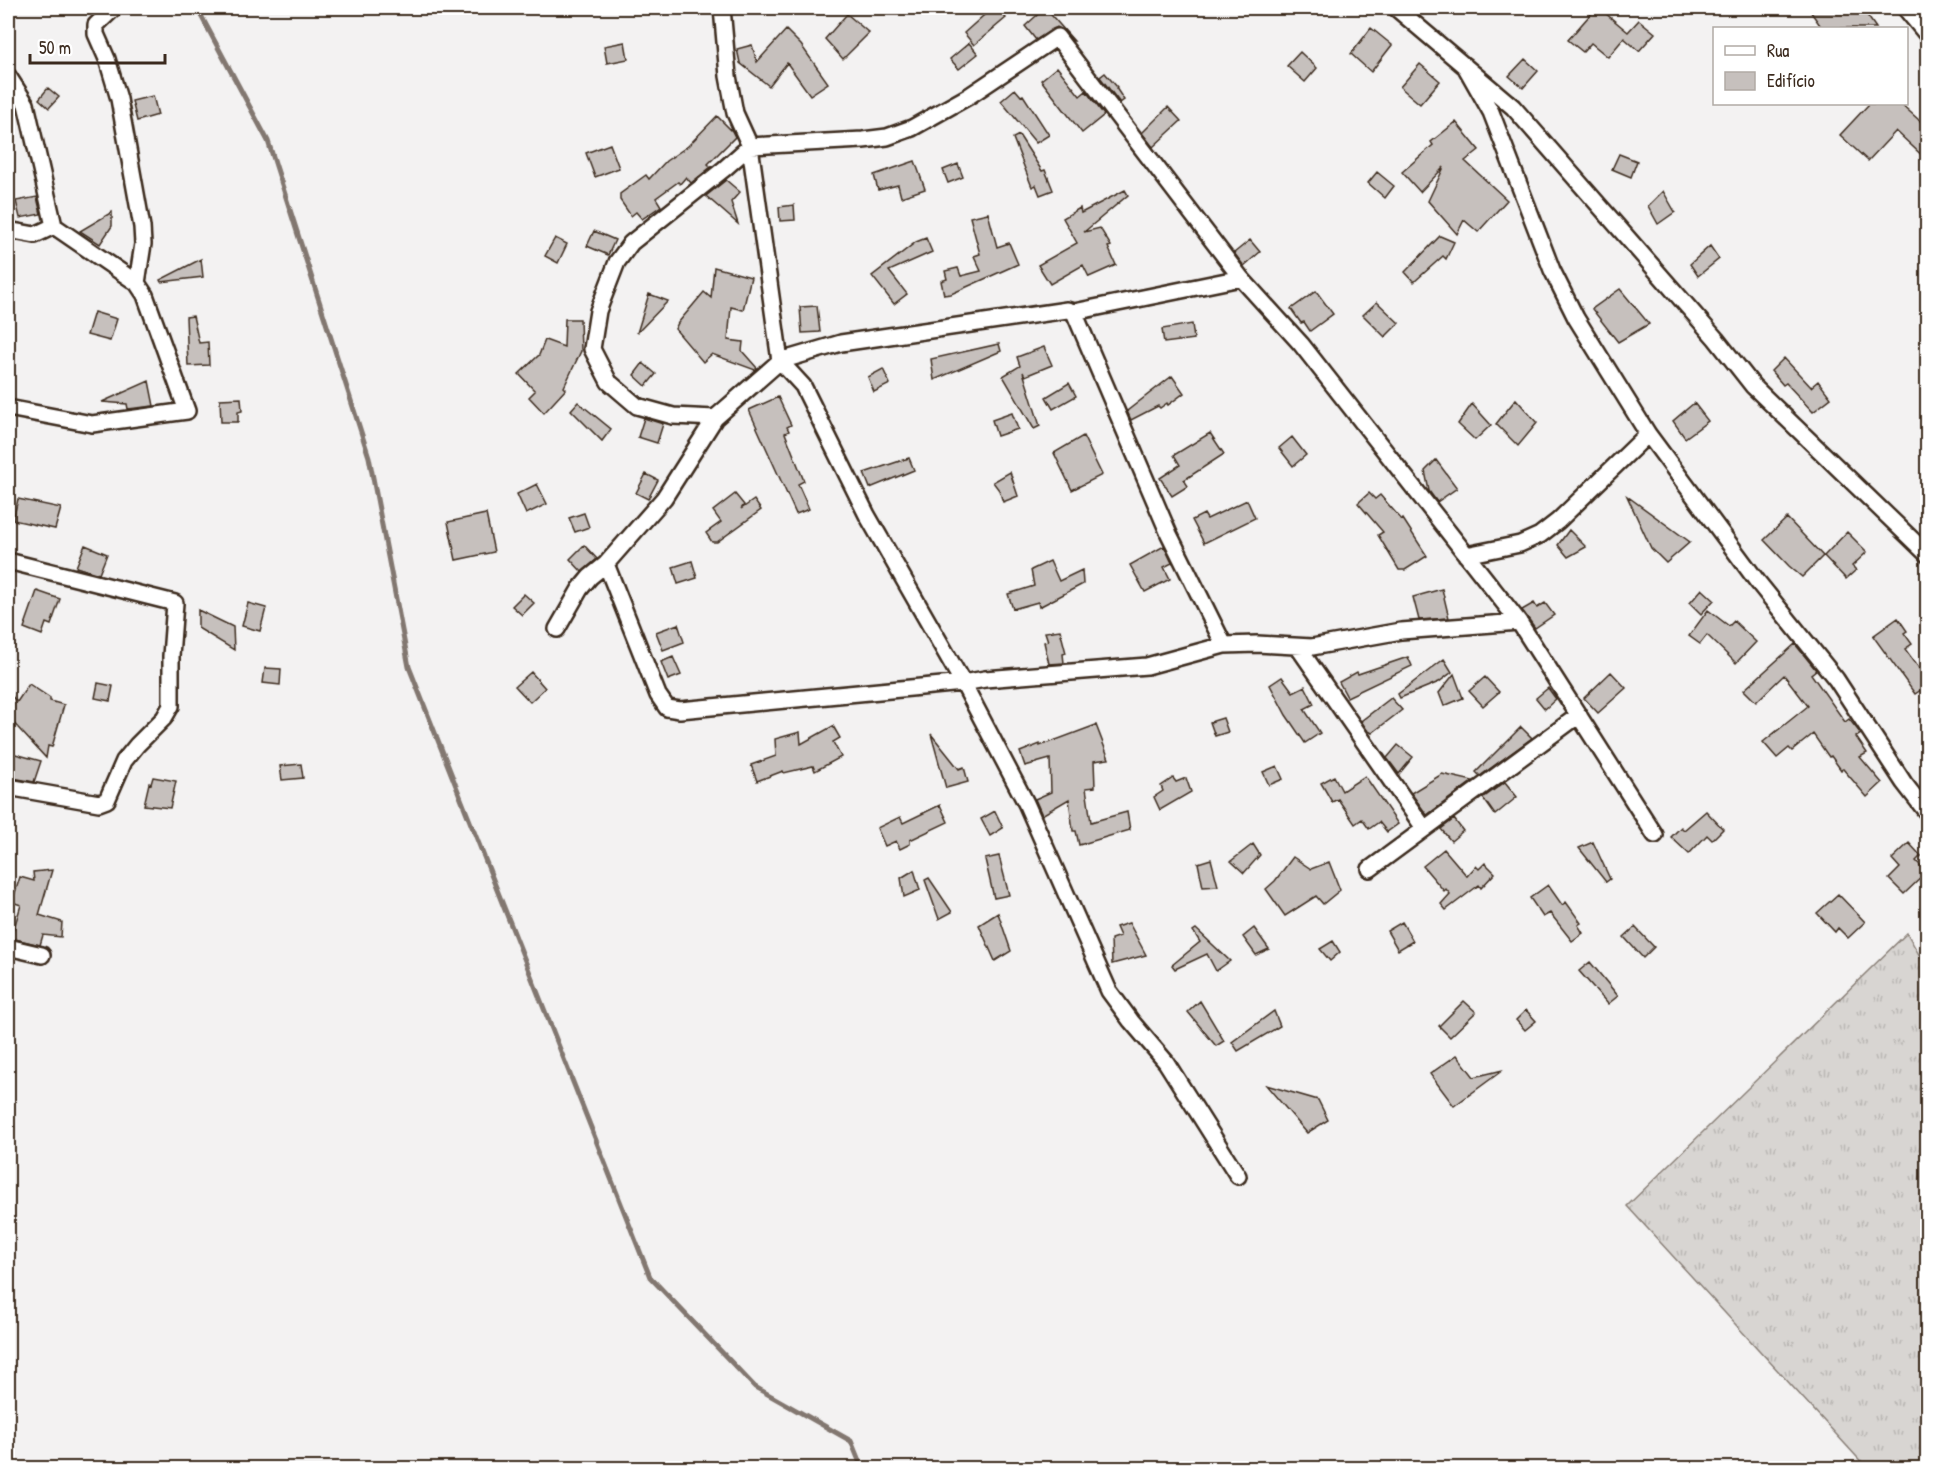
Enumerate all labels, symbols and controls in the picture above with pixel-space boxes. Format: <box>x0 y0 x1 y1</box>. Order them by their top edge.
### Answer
scale bar <box>30 27 165 65</box>
legend <box>1713 27 1908 105</box>
text: 50 m <box>39 35 71 60</box>
text: Rua <box>1767 38 1789 63</box>
text: Edifício <box>1767 68 1815 93</box>

